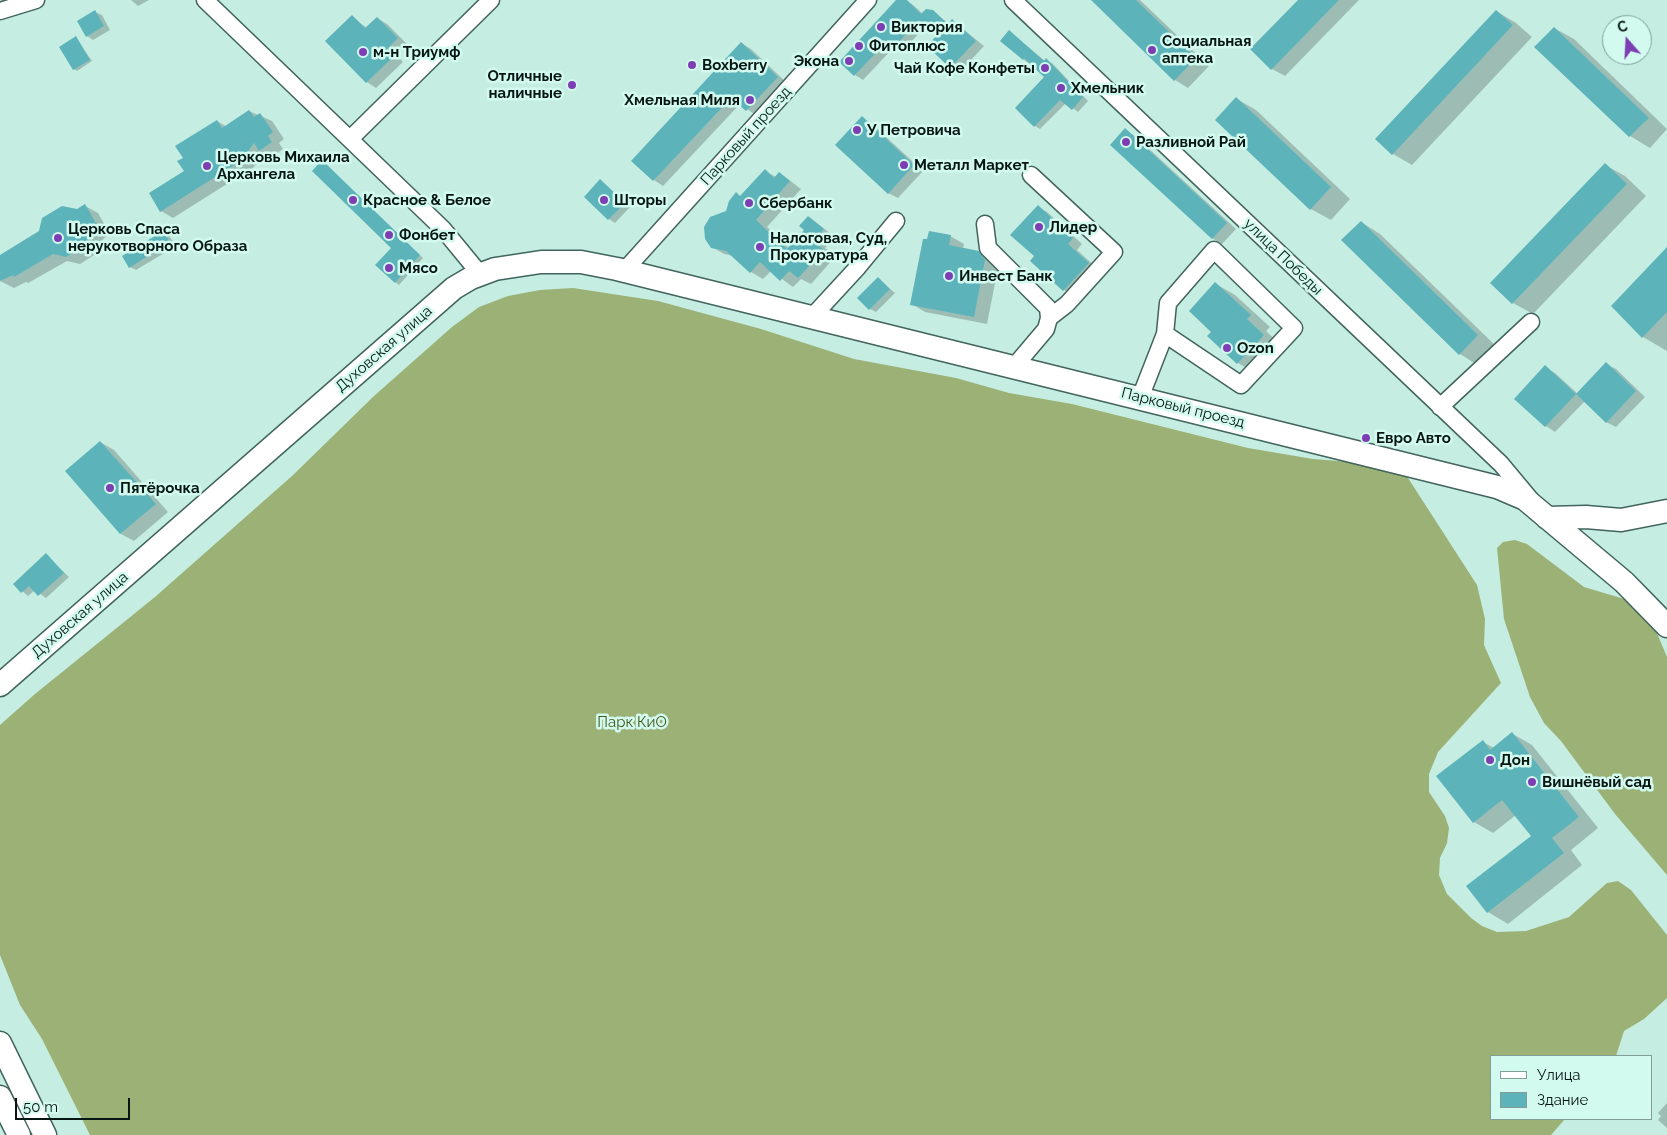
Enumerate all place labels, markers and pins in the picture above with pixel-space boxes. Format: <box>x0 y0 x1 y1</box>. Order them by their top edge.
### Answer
place label: Виктория <box>891 18 963 36</box>
marker: Виктория <box>875 21 887 33</box>
place label: Социальная аптека <box>1162 32 1251 67</box>
place label: Фитоплюс <box>869 37 946 55</box>
marker: Фитоплюс <box>853 40 865 52</box>
place label: м-н Триумф <box>373 43 460 61</box>
marker: Социальная аптека <box>1146 44 1158 56</box>
marker: м-н Триумф <box>357 46 369 58</box>
place label: Экона <box>793 52 839 70</box>
marker: Экона <box>843 55 855 67</box>
place label: Boxberry <box>702 56 767 74</box>
marker: Boxberry <box>686 59 698 71</box>
place label: Чай Кофе Конфеты <box>894 59 1035 77</box>
marker: Чай Кофе Конфеты <box>1039 62 1051 74</box>
place label: Отличные наличные <box>487 67 562 102</box>
marker: Отличные наличные <box>566 79 578 91</box>
place label: Хмельник <box>1071 79 1144 97</box>
marker: Хмельник <box>1055 82 1067 94</box>
place label: Хмельная Миля <box>624 91 740 109</box>
marker: Хмельная Миля <box>744 94 756 106</box>
place label: У Петровича <box>867 121 961 139</box>
marker: У Петровича <box>851 124 863 136</box>
place label: Разливной Рай <box>1136 133 1246 151</box>
marker: Разливной Рай <box>1120 136 1132 148</box>
place label: Церковь Михаила Архангела <box>217 148 350 183</box>
place label: Металл Маркет <box>914 156 1029 174</box>
marker: Металл Маркет <box>898 159 910 171</box>
marker: Церковь Михаила Архангела <box>201 160 213 172</box>
place label: Красное & Белое <box>363 191 491 209</box>
place label: Шторы <box>614 191 666 209</box>
marker: Красное & Белое <box>347 194 359 206</box>
marker: Шторы <box>598 194 610 206</box>
place label: Сбербанк <box>759 194 833 212</box>
marker: Сбербанк <box>743 197 755 209</box>
place label: Лидер <box>1049 218 1097 236</box>
place label: Церковь Спаса нерукотворного Образа <box>68 220 247 255</box>
marker: Лидер <box>1033 221 1045 233</box>
place label: Фонбет <box>399 226 455 244</box>
marker: Фонбет <box>383 229 395 241</box>
place label: Налоговая, Суд, Прокуратура <box>770 229 887 264</box>
marker: Церковь Спаса нерукотворного Образа <box>52 232 64 244</box>
marker: Налоговая, Суд, Прокуратура <box>754 241 766 253</box>
place label: Мясо <box>399 259 438 277</box>
marker: Мясо <box>383 262 395 274</box>
place label: Инвест Банк <box>959 267 1053 285</box>
marker: Инвест Банк <box>943 270 955 282</box>
place label: Ozon <box>1237 339 1274 357</box>
marker: Ozon <box>1221 342 1233 354</box>
place label: Евро Авто <box>1376 429 1451 447</box>
marker: Евро Авто <box>1360 432 1372 444</box>
place label: Пятёрочка <box>120 479 200 497</box>
marker: Пятёрочка <box>104 482 116 494</box>
place label: Дон <box>1500 751 1530 769</box>
marker: Дон <box>1484 754 1496 766</box>
place label: Вишнёвый сад <box>1542 773 1652 791</box>
marker: Вишнёвый сад <box>1526 776 1538 788</box>

